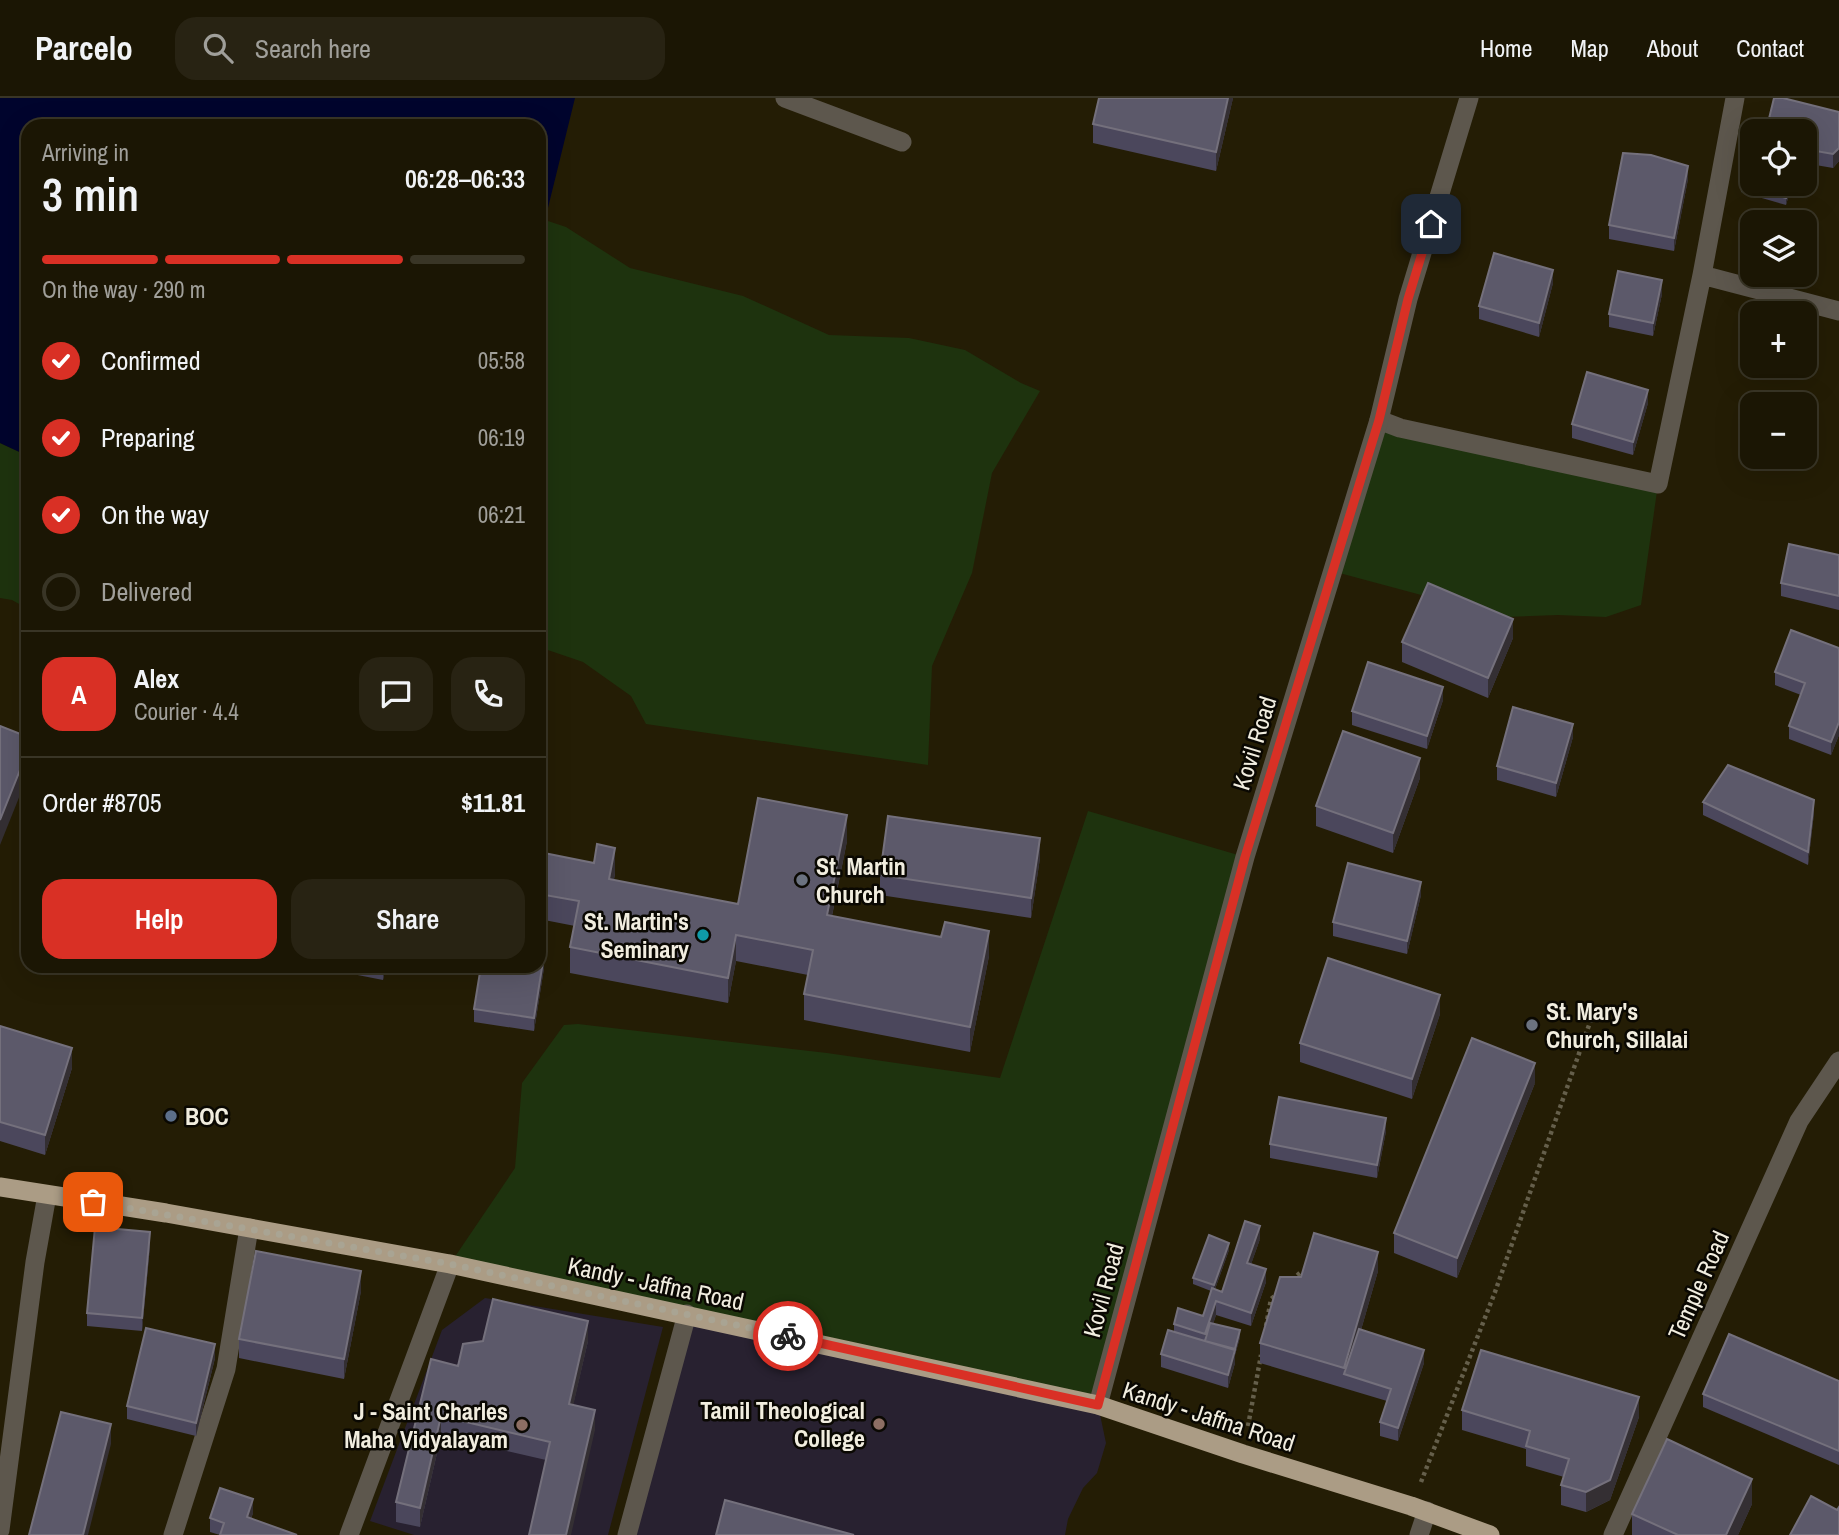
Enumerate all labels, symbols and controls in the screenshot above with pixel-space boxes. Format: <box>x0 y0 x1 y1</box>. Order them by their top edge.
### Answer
search box <box>175 17 665 80</box>
text: Parcelo <box>35 26 133 70</box>
icon: search <box>199 29 237 67</box>
text: Search here <box>255 31 371 66</box>
text: Home <box>1480 32 1532 64</box>
text: Map <box>1570 32 1609 64</box>
text: About <box>1647 32 1698 64</box>
text: Contact <box>1736 32 1804 64</box>
map controls <box>1740 119 1817 469</box>
button: locate <box>1740 119 1817 196</box>
text: Arriving in <box>42 137 129 168</box>
text: 06:28–06:33 <box>405 161 525 196</box>
text: 3 min <box>42 163 139 225</box>
pin <box>1401 194 1461 254</box>
icon: home <box>1412 205 1450 243</box>
button: layers <box>1740 210 1817 287</box>
text: On the way · 290 m <box>42 274 206 305</box>
button: + <box>1740 301 1817 378</box>
icon: check <box>42 342 80 380</box>
text: Confirmed <box>101 343 201 378</box>
text: 05:58 <box>478 345 525 376</box>
button: − <box>1740 392 1817 469</box>
icon: check <box>42 419 80 457</box>
text: Preparing <box>101 420 195 455</box>
text: 06:19 <box>478 422 525 453</box>
icon: check <box>42 496 80 534</box>
text: On the way <box>101 497 209 532</box>
text: 06:21 <box>478 499 525 530</box>
text: Delivered <box>101 574 192 609</box>
button: chat <box>359 657 433 731</box>
button: phone <box>451 657 525 731</box>
text: Alex <box>134 661 179 696</box>
text: A <box>71 677 87 712</box>
street label: Kovil Road <box>1225 692 1283 794</box>
text: Courier · 4.4 <box>134 696 239 727</box>
text: Order #8705 <box>42 785 162 820</box>
text: $11.81 <box>461 785 525 820</box>
place label: St. Martin Church <box>816 850 906 910</box>
marker: St. Martin Church <box>794 872 810 888</box>
button: Help <box>42 879 277 959</box>
button: Share <box>291 879 525 959</box>
place label: St. Martin's Seminary <box>584 905 689 965</box>
marker: St. Martin's Seminary <box>695 927 711 943</box>
place label: St. Mary's Church, Sillalai <box>1546 995 1688 1055</box>
marker: St. Mary's Church, Sillalai <box>1524 1017 1540 1033</box>
place label: BOC <box>185 1100 229 1132</box>
marker: BOC <box>163 1108 179 1124</box>
pin <box>63 1172 123 1232</box>
icon: bag <box>74 1183 112 1221</box>
street label: Temple Road <box>1660 1226 1736 1344</box>
street label: Kovil Road <box>1075 1239 1131 1341</box>
street label: Kandy - Jaffna Road <box>565 1249 747 1317</box>
courier <box>753 1301 823 1371</box>
icon: bike <box>769 1317 807 1355</box>
street label: Kandy - Jaffna Road <box>1119 1373 1299 1459</box>
place label: Tamil Theological College <box>700 1394 865 1454</box>
place label: J - Saint Charles Maha Vidyalayam <box>344 1395 508 1455</box>
marker: Tamil Theological College <box>871 1416 887 1432</box>
marker: J - Saint Charles Maha Vidyalayam <box>514 1417 530 1433</box>

